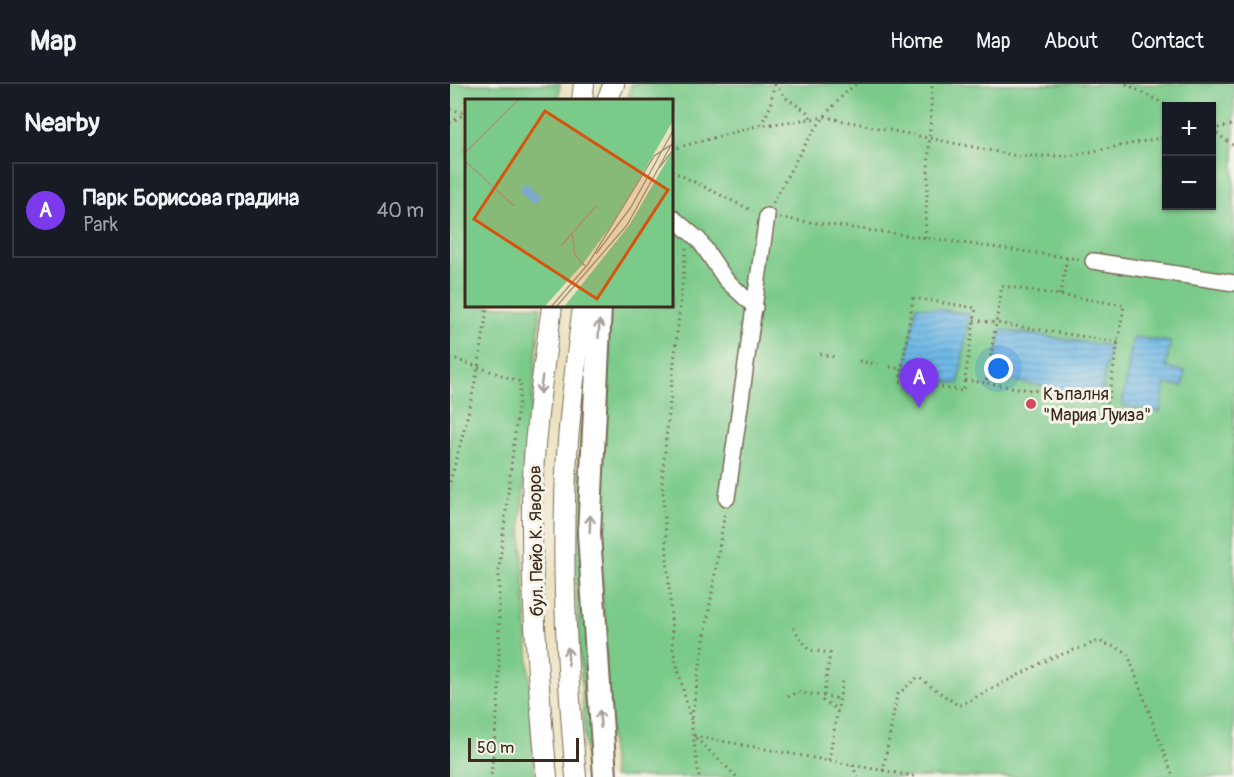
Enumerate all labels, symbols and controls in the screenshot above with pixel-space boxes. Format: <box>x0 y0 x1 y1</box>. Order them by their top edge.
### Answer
text: Map <box>30 24 76 59</box>
text: Home <box>890 28 943 55</box>
text: Map <box>976 28 1011 55</box>
text: About <box>1044 28 1098 55</box>
text: Contact <box>1131 28 1204 55</box>
inset map <box>465 99 674 308</box>
map controls <box>1162 102 1216 210</box>
button: + <box>1162 102 1216 156</box>
text: Nearby <box>24 107 100 139</box>
button: − <box>1162 156 1216 210</box>
text: Парк Борисова градина <box>83 184 299 212</box>
text: A <box>39 198 52 223</box>
text: 40 m <box>377 198 424 223</box>
text: Park <box>83 212 118 237</box>
one-way arrow <box>594 320 605 340</box>
your location <box>984 354 1013 383</box>
pin: A <box>900 358 938 408</box>
one-way arrow <box>536 374 547 394</box>
place label: Къпалня "Мария Луиза" <box>1043 383 1151 427</box>
marker: Къпалня "Мария Луиза" <box>1024 397 1038 411</box>
street label: бул. Пейо К. Яворов <box>524 465 549 617</box>
one-way arrow <box>584 515 595 535</box>
one-way arrow <box>562 646 573 666</box>
one-way arrow <box>595 709 606 729</box>
scale bar <box>468 735 579 762</box>
text: 50 m <box>477 738 514 758</box>

